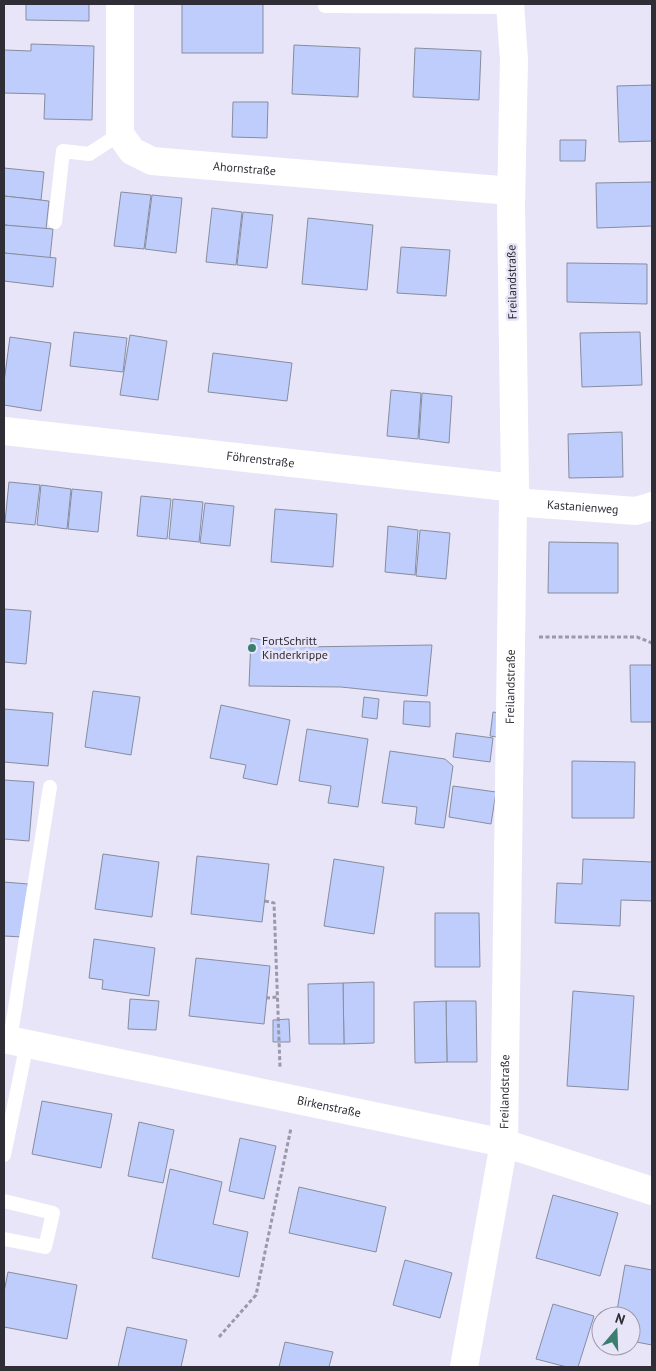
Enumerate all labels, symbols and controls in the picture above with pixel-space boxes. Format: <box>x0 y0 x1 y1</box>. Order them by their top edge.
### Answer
street label: Ahornstraße <box>212 158 277 178</box>
street label: Freilandstraße <box>503 245 520 319</box>
street label: Föhrenstraße <box>226 448 295 470</box>
street label: Kastanienweg <box>547 497 619 517</box>
place label: FortSchritt Kinderkrippe <box>262 633 328 662</box>
marker: FortSchritt Kinderkrippe <box>246 642 258 654</box>
street label: Freilandstraße <box>502 649 518 724</box>
street label: Freilandstraße <box>496 1054 512 1129</box>
street label: Birkenstraße <box>296 1092 363 1120</box>
north arrow <box>591 1306 641 1356</box>
text: N <box>613 1309 628 1329</box>

